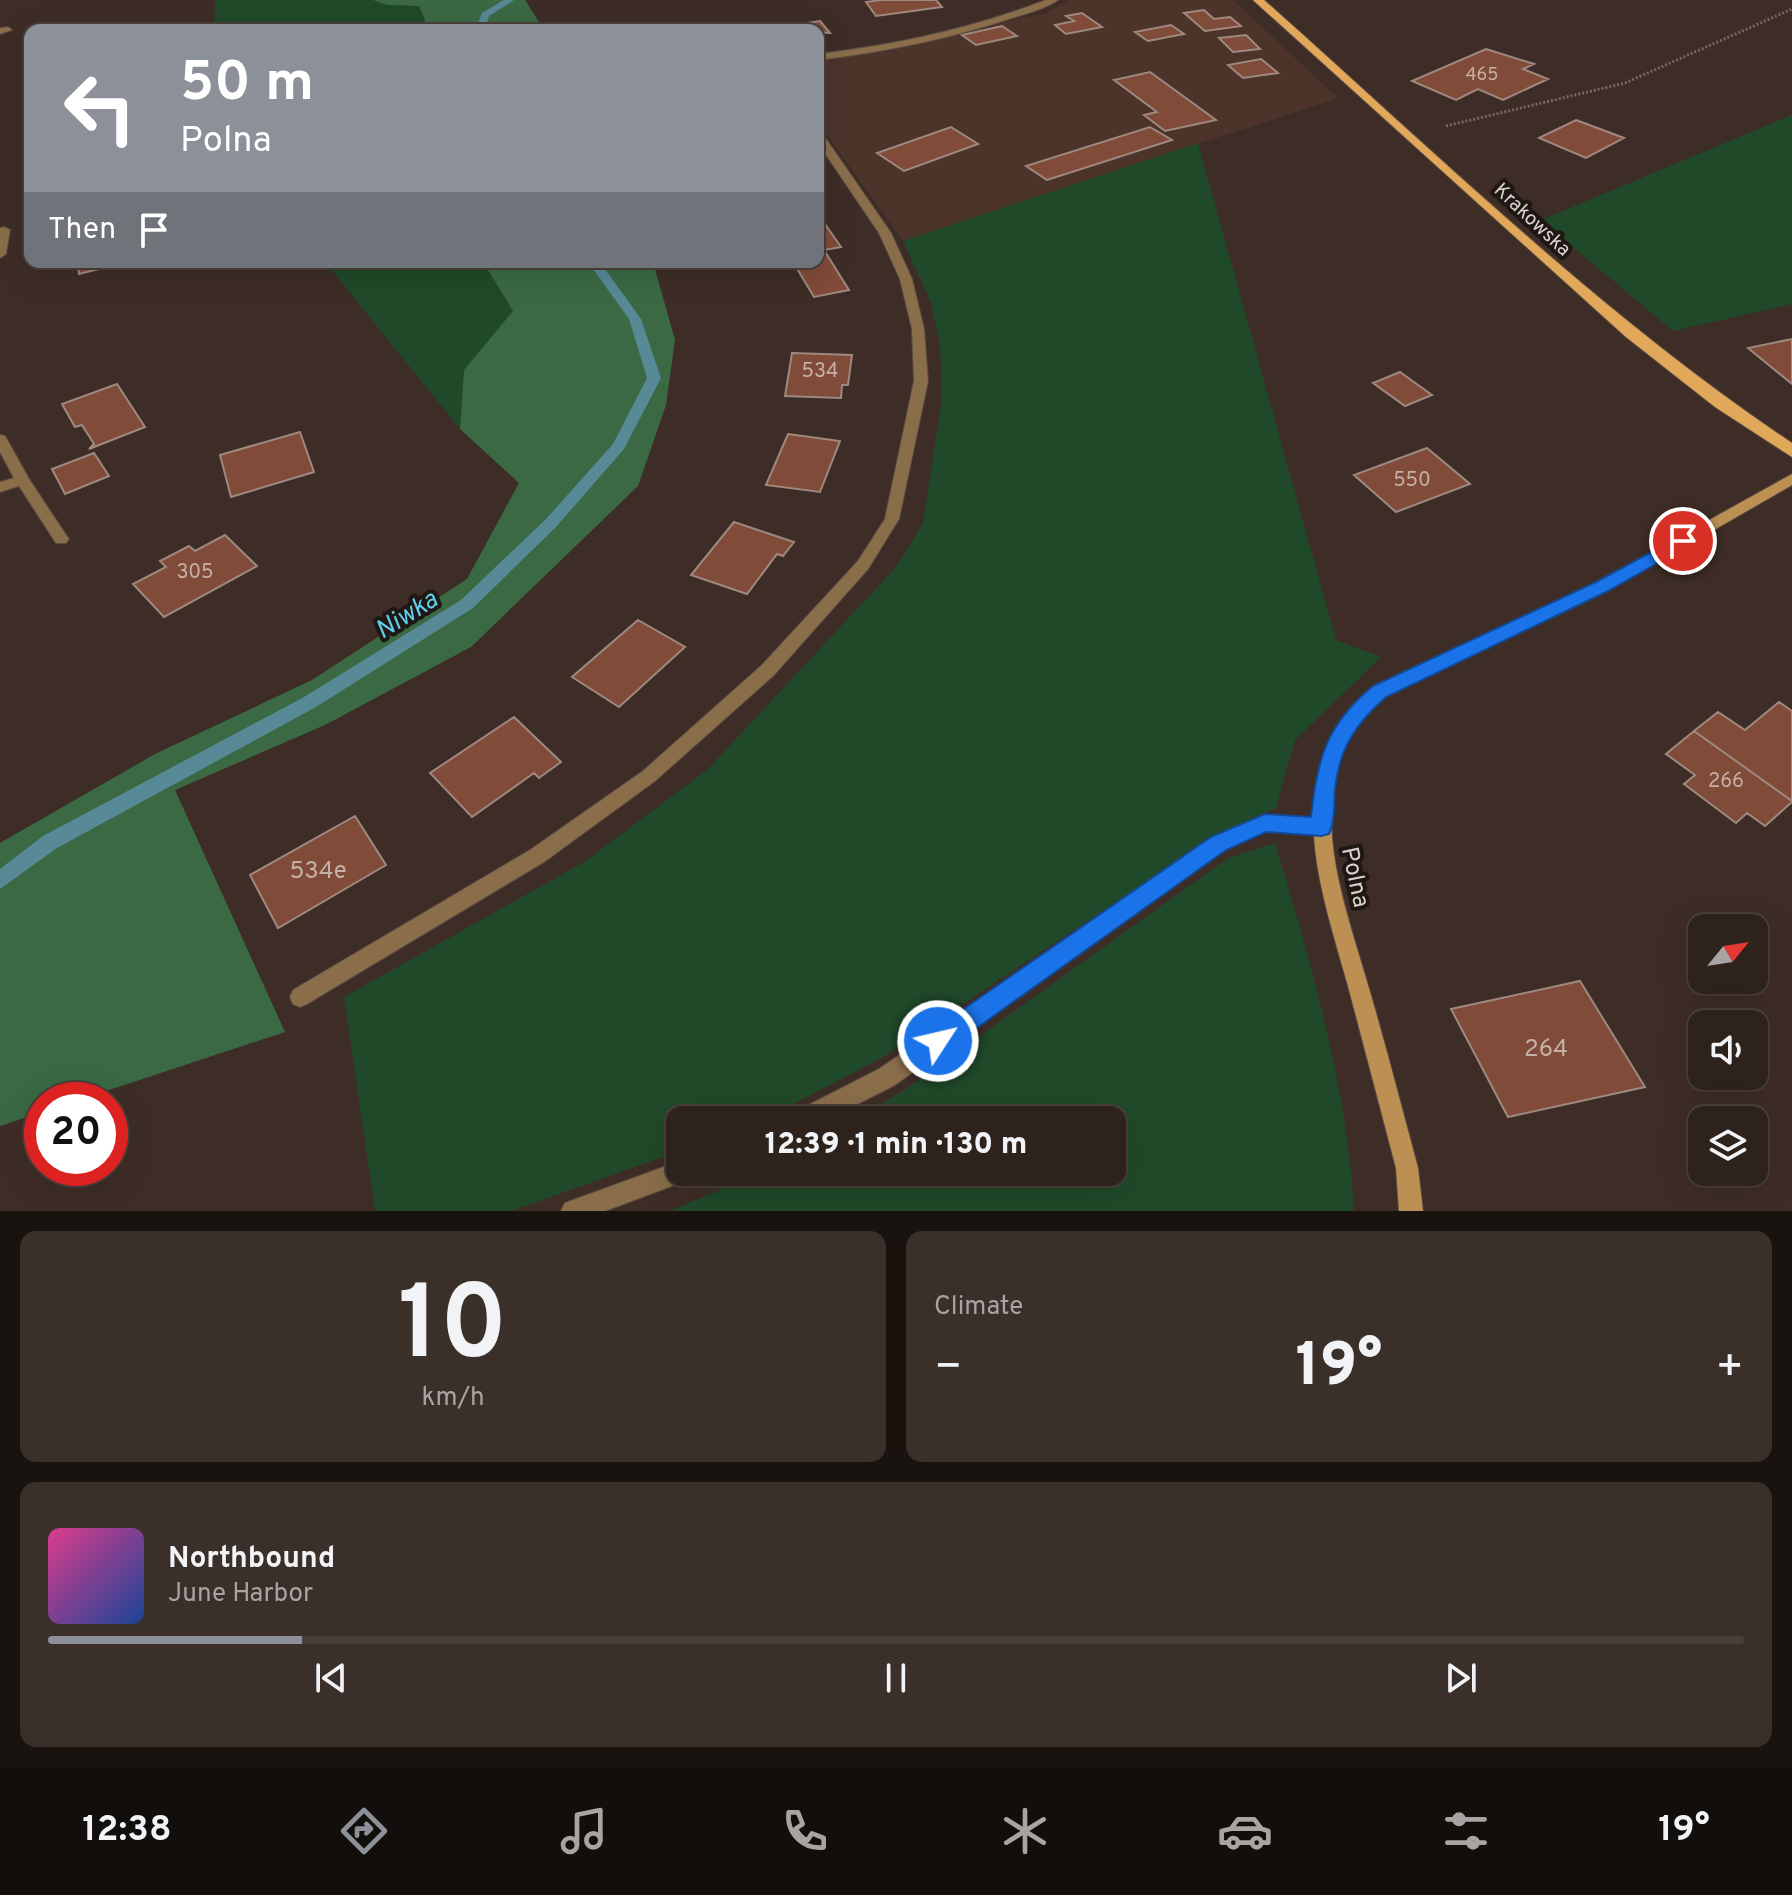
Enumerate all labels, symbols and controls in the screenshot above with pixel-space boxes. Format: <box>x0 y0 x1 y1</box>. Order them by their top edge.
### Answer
text: 50 m <box>180 50 314 120</box>
icon: left <box>48 56 152 160</box>
house number: 465 <box>1465 64 1499 87</box>
text: Polna <box>180 119 272 165</box>
street label: Krakowska <box>1488 178 1576 263</box>
icon: arrive <box>132 208 176 252</box>
text: Then <box>48 212 116 249</box>
house number: 534 <box>802 359 838 385</box>
house number: 550 <box>1393 468 1431 494</box>
pin <box>1649 507 1717 575</box>
icon: arrive <box>1661 519 1705 563</box>
house number: 305 <box>176 560 214 586</box>
water label: Niwka <box>370 584 445 648</box>
house number: 266 <box>1708 769 1744 795</box>
street label: Polna <box>1333 844 1375 910</box>
house number: 534e <box>289 857 347 887</box>
north arrow <box>1688 914 1768 994</box>
map controls <box>1688 914 1768 1186</box>
position arrow <box>896 999 980 1083</box>
button: sound <box>1688 1010 1768 1090</box>
house number: 264 <box>1524 1035 1568 1065</box>
speed limit sign: 20 <box>24 1082 128 1186</box>
button: layers <box>1688 1106 1768 1186</box>
text: 12:39 · 1 min · 130 m <box>765 1127 1027 1164</box>
text: 10 <box>398 1264 508 1396</box>
text: Climate <box>934 1291 1023 1324</box>
text: 19° <box>1296 1331 1382 1407</box>
text: − <box>934 1341 962 1397</box>
text: + <box>1716 1341 1744 1397</box>
text: km/h <box>421 1382 485 1415</box>
text: Northbound <box>168 1541 335 1578</box>
text: June Harbor <box>168 1578 313 1611</box>
icon: previous <box>309 1656 353 1700</box>
icon: pause <box>874 1656 918 1700</box>
icon: next <box>1439 1656 1483 1700</box>
icon: directions <box>336 1803 392 1859</box>
icon: music <box>556 1803 612 1859</box>
icon: phone <box>777 1803 833 1859</box>
icon: climate <box>997 1803 1053 1859</box>
icon: car <box>1217 1803 1273 1859</box>
icon: filters <box>1438 1803 1494 1859</box>
text: 12:38 <box>82 1808 172 1854</box>
text: 19° <box>1658 1808 1710 1854</box>

